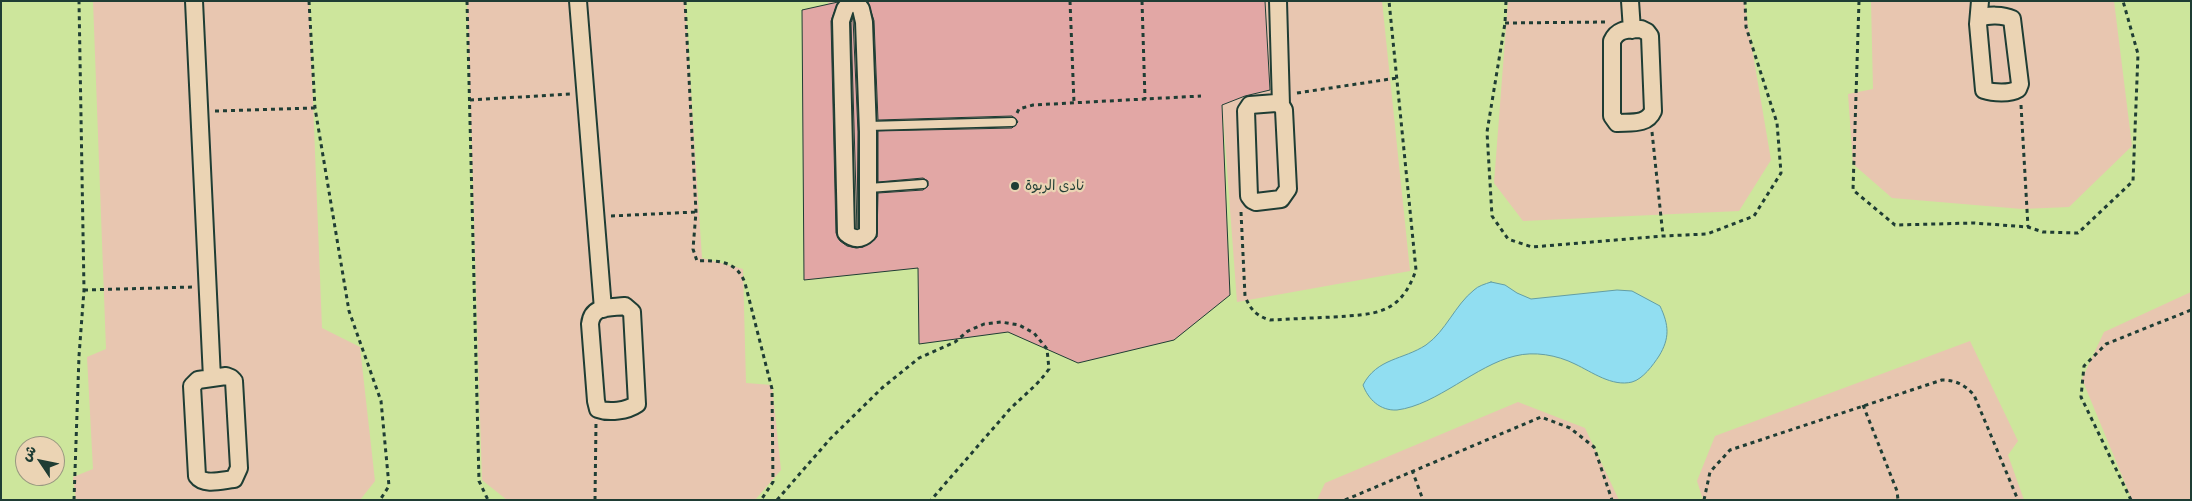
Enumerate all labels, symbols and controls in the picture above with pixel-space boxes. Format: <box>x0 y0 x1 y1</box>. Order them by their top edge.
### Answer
place label: نادى الربوة <box>1025 178 1085 194</box>
marker: نادى الربوة <box>1009 180 1021 192</box>
north arrow <box>15 436 65 486</box>
text: ش <box>17 442 40 465</box>

